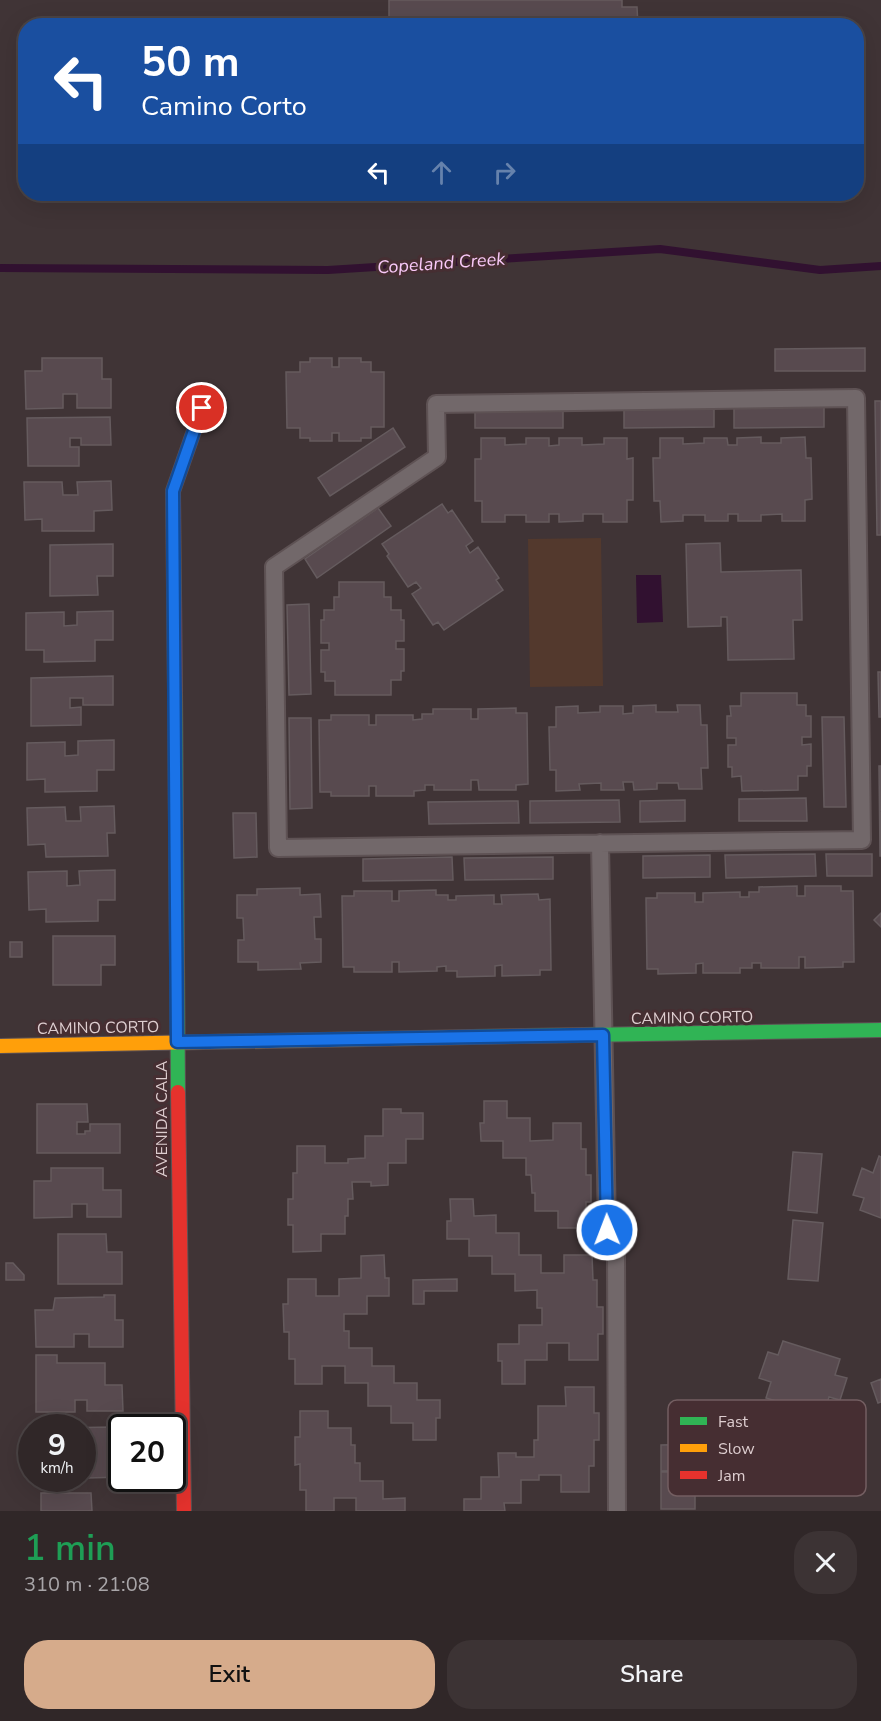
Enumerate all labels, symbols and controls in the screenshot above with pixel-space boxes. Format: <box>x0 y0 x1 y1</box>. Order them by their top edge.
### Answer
text: 50 m <box>141 34 240 91</box>
icon: left <box>42 42 120 120</box>
text: Camino Corto <box>141 88 307 125</box>
icon: left <box>362 156 395 189</box>
icon: ahead <box>425 156 458 189</box>
icon: right <box>488 156 521 189</box>
water label: Copeland Creek <box>376 246 507 279</box>
pin <box>176 382 227 433</box>
icon: arrive <box>185 391 218 424</box>
street label: CAMINO CORTO <box>631 1006 753 1030</box>
street label: CAMINO CORTO <box>37 1016 159 1040</box>
street label: AVENIDA CALA <box>151 1060 173 1177</box>
position arrow <box>575 1198 639 1262</box>
legend <box>668 1400 866 1496</box>
text: Fast <box>718 1411 749 1433</box>
speed limit sign: 20 <box>108 1414 186 1492</box>
text: 9 <box>48 1425 66 1466</box>
text: Slow <box>718 1438 755 1460</box>
text: km/h <box>40 1458 74 1478</box>
text: Jam <box>717 1465 745 1487</box>
text: 1 min <box>24 1524 116 1573</box>
button: close <box>794 1531 857 1594</box>
text: 310 m · 21:08 <box>24 1571 150 1598</box>
button: Exit <box>24 1640 435 1709</box>
button: Share <box>447 1640 857 1709</box>

